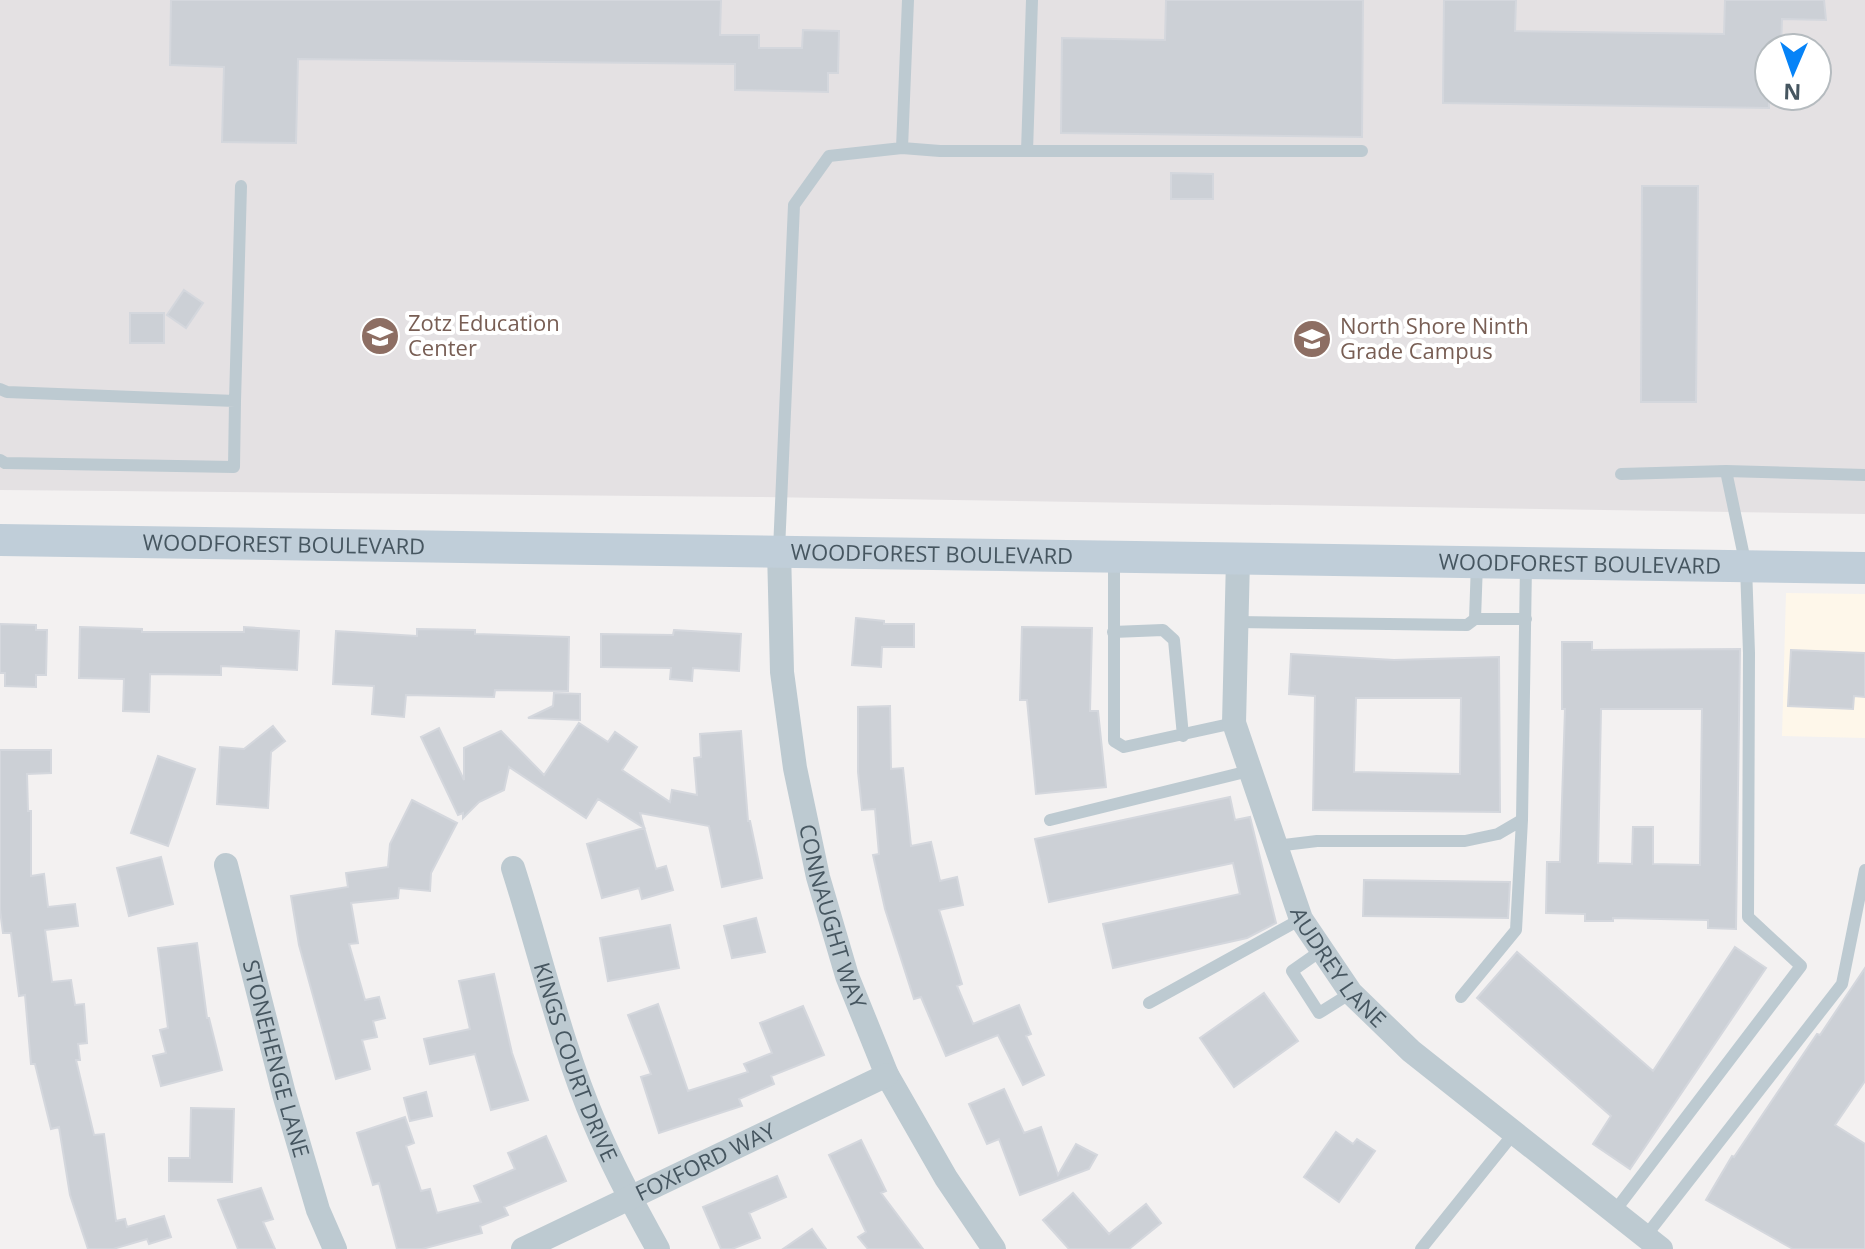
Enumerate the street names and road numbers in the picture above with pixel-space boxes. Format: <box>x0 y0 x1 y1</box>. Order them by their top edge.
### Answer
street label: WOODFOREST BOULEVARD <box>143 526 425 560</box>
street label: WOODFOREST BOULEVARD <box>790 536 1073 570</box>
street label: WOODFOREST BOULEVARD <box>1438 546 1721 580</box>
street label: CONNAUGHT WAY <box>793 821 875 1013</box>
street label: AUDREY LANE <box>1284 903 1393 1033</box>
street label: STONEHENGE LANE <box>237 956 318 1161</box>
street label: KINGS COURT DRIVE <box>528 959 626 1166</box>
street label: FOXFORD WAY <box>630 1114 780 1207</box>

